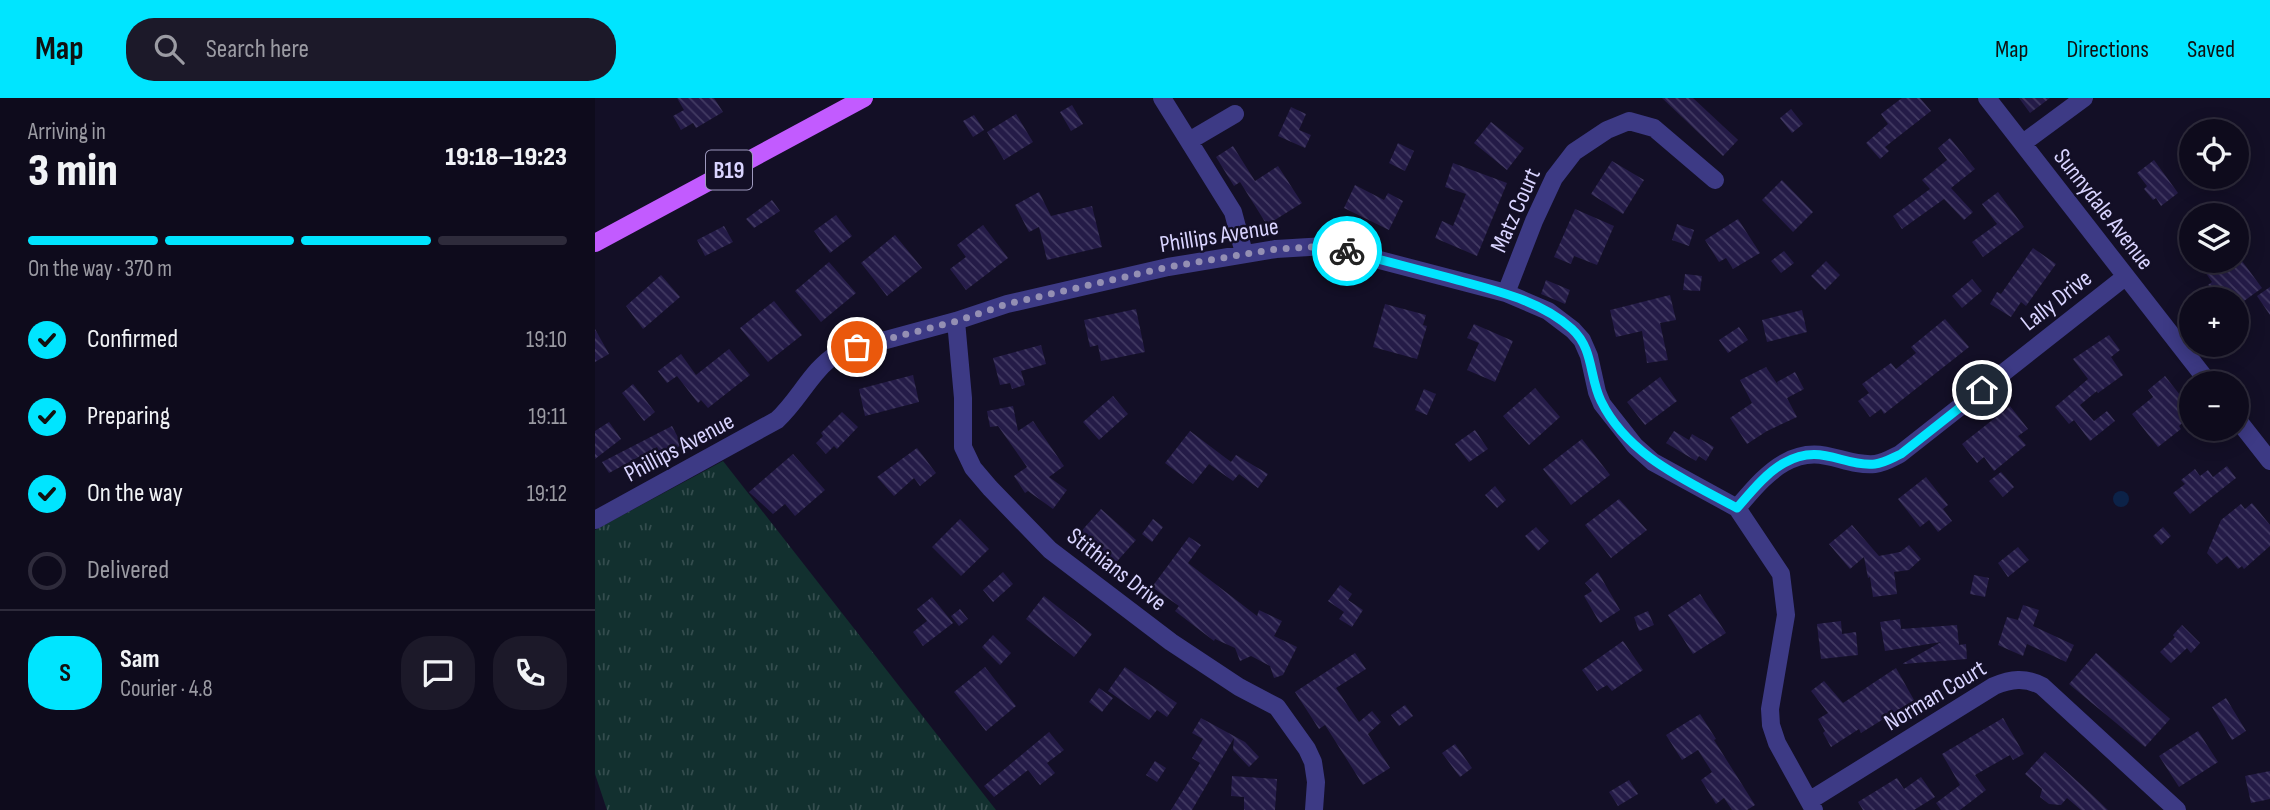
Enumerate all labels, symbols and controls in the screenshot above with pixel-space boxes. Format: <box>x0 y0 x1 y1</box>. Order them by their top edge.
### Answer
search box <box>126 18 616 81</box>
text: Map <box>35 29 84 69</box>
icon: search <box>150 30 188 68</box>
text: Search here <box>206 34 309 65</box>
text: Map <box>1995 35 2028 64</box>
text: Directions <box>2066 35 2149 64</box>
text: Saved <box>2187 35 2235 64</box>
text: Arriving in <box>28 118 106 146</box>
map controls <box>2179 119 2249 441</box>
button: locate <box>2179 119 2249 189</box>
text: 19:18–19:23 <box>445 142 567 173</box>
street label: Sunnydale Avenue <box>2047 143 2160 276</box>
text: 3 min <box>28 144 118 199</box>
road number: B19 <box>706 151 752 190</box>
street label: Matz Court <box>1484 164 1547 257</box>
button: layers <box>2179 203 2249 273</box>
street label: Phillips Avenue <box>1158 212 1281 259</box>
courier <box>1312 216 1382 286</box>
icon: bike <box>1328 232 1366 270</box>
text: On the way · 370 m <box>28 255 172 283</box>
street label: Lally Drive <box>2015 264 2098 337</box>
button: + <box>2179 287 2249 357</box>
pin <box>827 317 887 377</box>
icon: check <box>28 321 66 359</box>
text: Confirmed <box>87 324 178 355</box>
text: 19:10 <box>526 326 567 354</box>
icon: bag <box>838 328 876 366</box>
pin <box>1952 360 2012 420</box>
icon: home <box>1963 371 2001 409</box>
button: − <box>2179 371 2249 441</box>
icon: check <box>28 398 66 436</box>
text: Preparing <box>87 401 170 432</box>
text: 19:11 <box>528 403 567 431</box>
street label: Phillips Avenue <box>620 407 739 488</box>
icon: check <box>28 475 66 513</box>
text: On the way <box>87 478 183 509</box>
text: 19:12 <box>527 480 567 508</box>
street label: Stithians Drive <box>1061 522 1172 617</box>
text: Delivered <box>87 555 169 586</box>
button: chat <box>401 636 475 710</box>
button: phone <box>493 636 567 710</box>
text: Sam <box>120 644 160 675</box>
street label: Norman Court <box>1879 654 1991 737</box>
text: S <box>59 658 71 689</box>
text: Courier · 4.8 <box>120 675 213 703</box>

